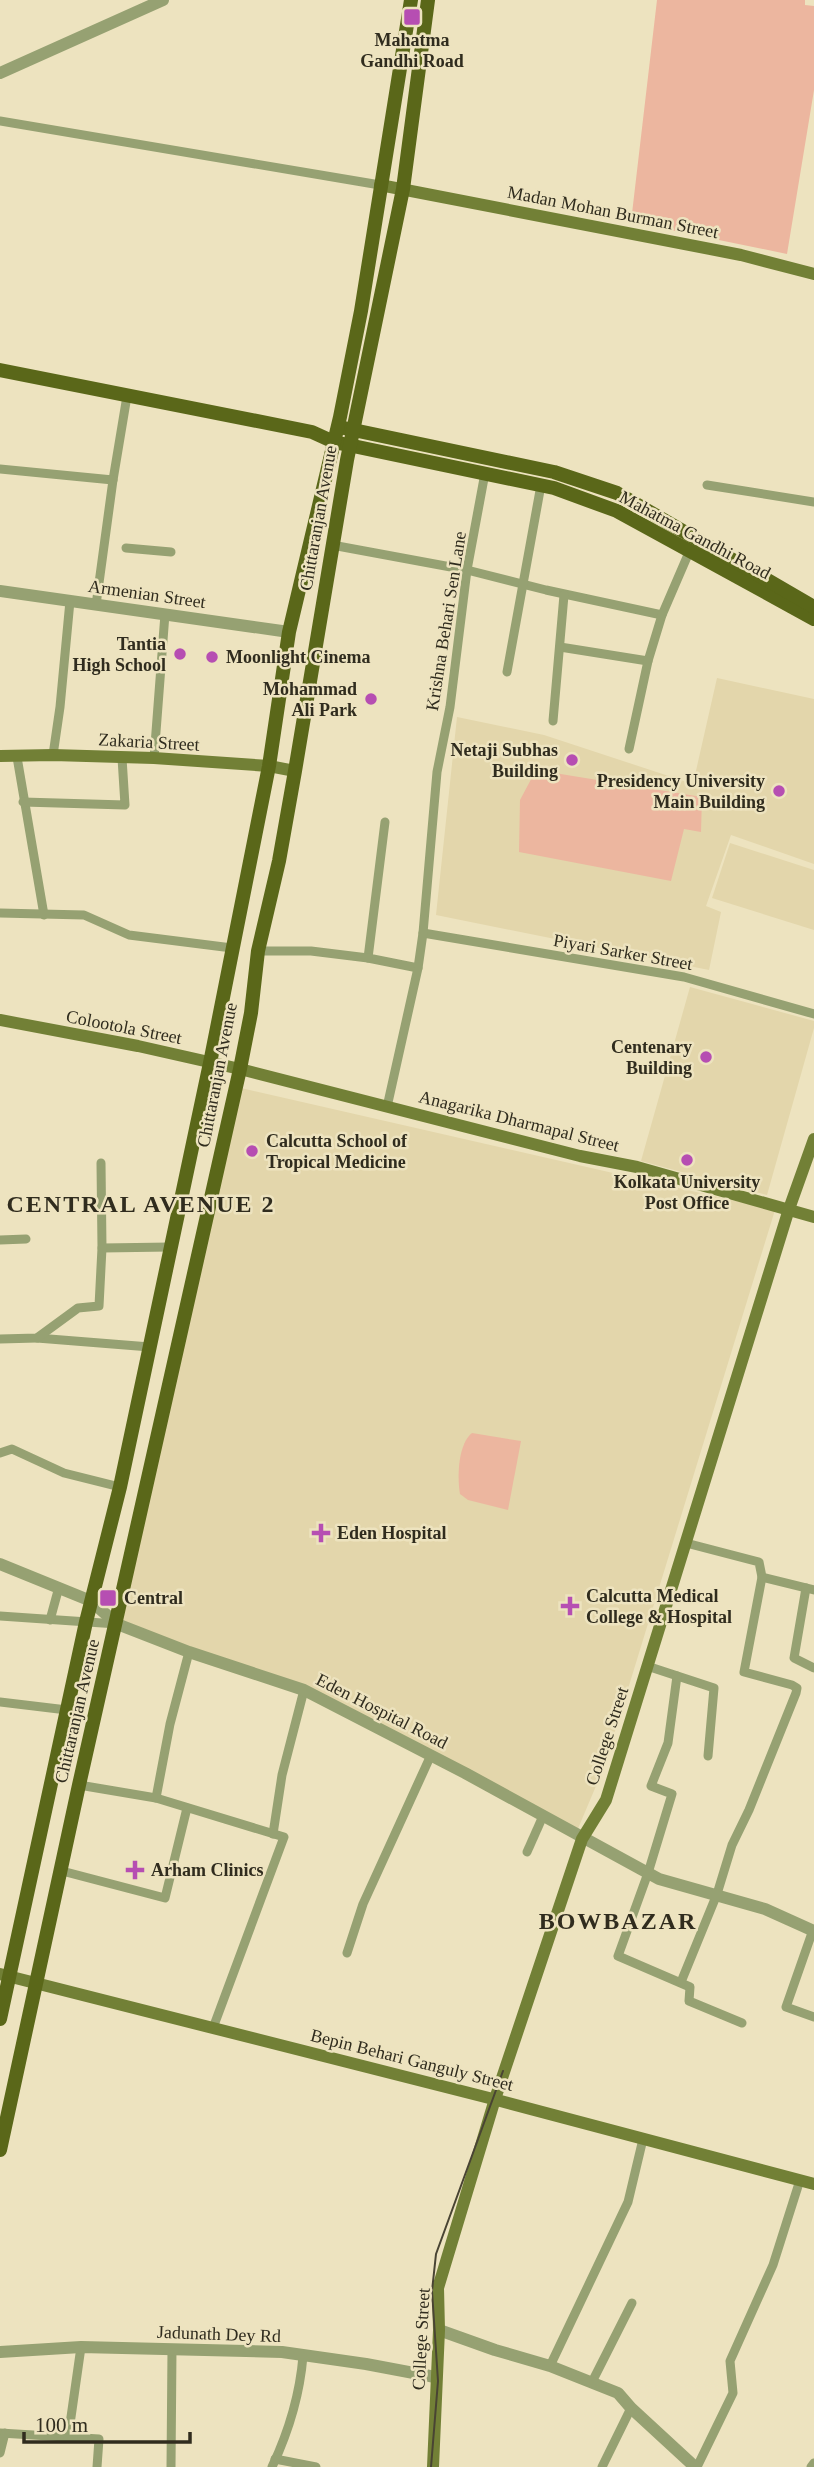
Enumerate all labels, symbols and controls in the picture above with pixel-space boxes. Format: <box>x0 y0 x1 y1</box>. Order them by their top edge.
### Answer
marker: Mahatma Gandhi Road <box>402 7 422 27</box>
place label: Mahatma Gandhi Road <box>360 30 464 71</box>
street label: Madan Mohan Burman Street <box>506 182 720 242</box>
street label: Chittaranjan Avenue <box>295 444 341 592</box>
street label: Mahatma Gandhi Road <box>616 487 774 583</box>
street label: Krishna Behari Sen Lane <box>422 530 470 712</box>
street label: Armenian Street <box>87 576 207 612</box>
place label: Tantia High School <box>72 634 166 675</box>
marker: Tantia High School <box>172 646 188 662</box>
place label: Moonlight Cinema <box>226 647 371 667</box>
marker: Moonlight Cinema <box>204 649 220 665</box>
place label: Mohammad Ali Park <box>263 679 357 720</box>
marker: Mohammad Ali Park <box>363 691 379 707</box>
street label: Zakaria Street <box>98 729 200 755</box>
place label: Netaji Subhas Building <box>450 740 558 781</box>
marker: Netaji Subhas Building <box>564 752 580 768</box>
place label: Presidency University Main Building <box>597 771 765 812</box>
marker: Presidency University Main Building <box>771 783 787 799</box>
street label: Piyari Sarker Street <box>552 930 694 974</box>
street label: Chittaranjan Avenue <box>193 1001 241 1149</box>
street label: Colootola Street <box>64 1006 184 1048</box>
place label: Centenary Building <box>611 1037 692 1078</box>
marker: Centenary Building <box>698 1049 714 1065</box>
street label: Anagarika Dharmapal Street <box>417 1086 621 1156</box>
place label: Calcutta School of Tropical Medicine <box>266 1131 408 1172</box>
marker: Calcutta School of Tropical Medicine <box>244 1143 260 1159</box>
marker: Kolkata University Post Office <box>679 1152 695 1168</box>
place label: Kolkata University Post Office <box>614 1172 760 1213</box>
district label: CENTRAL AVENUE 2 <box>7 1191 275 1217</box>
marker: Eden Hospital <box>311 1523 331 1543</box>
place label: Eden Hospital <box>337 1523 447 1543</box>
place label: Calcutta Medical College & Hospital <box>586 1586 732 1627</box>
marker: Central <box>98 1588 118 1608</box>
place label: Central <box>124 1588 183 1608</box>
marker: Calcutta Medical College & Hospital <box>560 1596 580 1616</box>
street label: Chittaranjan Avenue <box>51 1637 103 1785</box>
street label: Eden Hospital Road <box>313 1669 451 1753</box>
street label: College Street <box>582 1684 632 1788</box>
marker: Arham Clinics <box>125 1860 145 1880</box>
place label: Arham Clinics <box>151 1860 264 1880</box>
district label: BOWBAZAR <box>539 1908 697 1934</box>
street label: Bepin Behari Ganguly Street <box>308 2025 516 2095</box>
street label: College Street <box>408 2287 434 2391</box>
street label: Jadunath Dey Rd <box>157 2322 281 2346</box>
scale bar <box>24 2400 191 2444</box>
text: 100 m <box>35 2413 88 2437</box>

